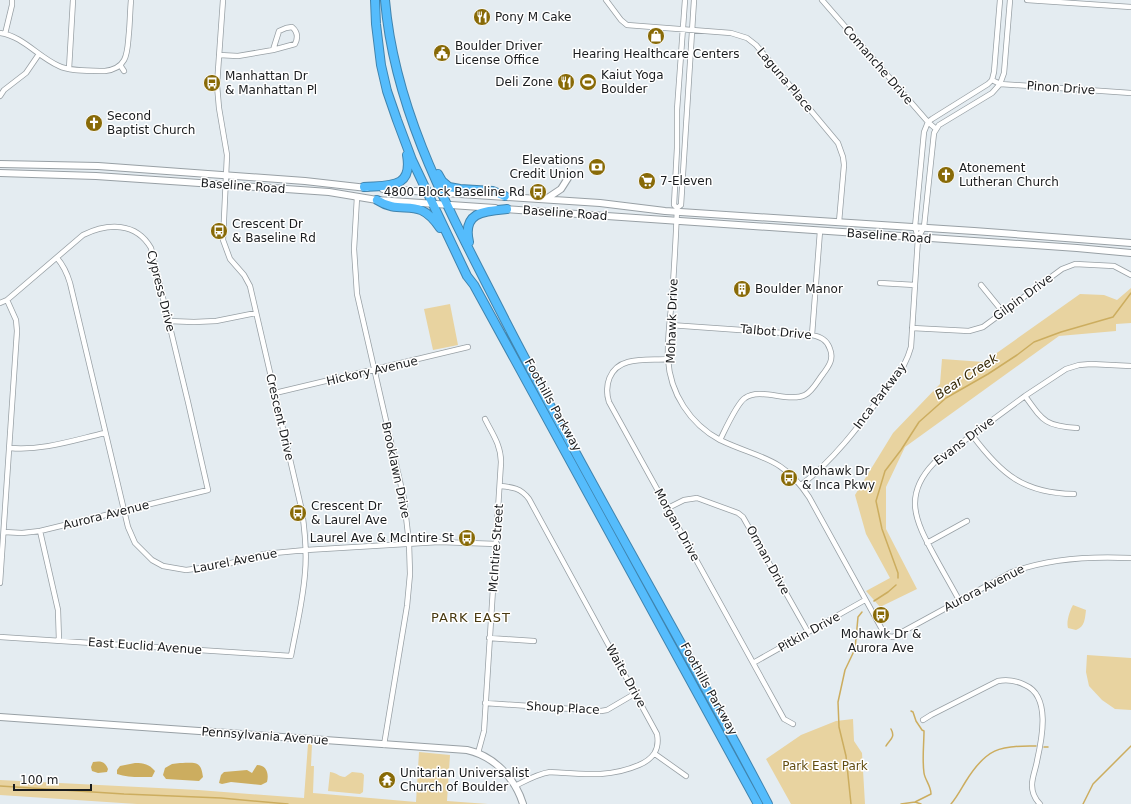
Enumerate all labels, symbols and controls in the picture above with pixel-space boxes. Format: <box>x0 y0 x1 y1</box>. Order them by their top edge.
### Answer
restaurant icon: Pony M Cake <box>472 7 492 27</box>
place label: Pony M Cake <box>495 10 571 24</box>
street label: Comanche Drive <box>840 23 916 107</box>
shop icon: Hearing Healthcare Centers <box>646 26 666 46</box>
place label: Boulder Driver License Office <box>455 39 542 67</box>
public building icon: Boulder Driver License Office <box>432 43 452 63</box>
street label: Laguna Place <box>754 45 816 115</box>
place label: Hearing Healthcare Centers <box>573 47 739 61</box>
place label: Kaiut Yoga Boulder <box>601 68 664 96</box>
place label: Manhattan Dr & Manhattan Pl <box>225 69 317 97</box>
restaurant icon: Deli Zone <box>556 72 576 92</box>
sports icon: Kaiut Yoga Boulder <box>578 72 598 92</box>
bus stop icon: Manhattan Dr & Manhattan Pl <box>202 73 222 93</box>
place label: Deli Zone <box>495 75 553 89</box>
street label: Pinon Drive <box>1026 79 1096 97</box>
place label: Second Baptist Church <box>107 109 195 137</box>
church icon: Second Baptist Church <box>84 113 104 133</box>
place label: Elevations Credit Union <box>509 153 584 181</box>
bank icon: Elevations Credit Union <box>587 157 607 177</box>
place label: Atonement Lutheran Church <box>959 161 1059 189</box>
church icon: Atonement Lutheran Church <box>936 165 956 185</box>
supermarket icon: 7-Eleven <box>637 171 657 191</box>
place label: 7-Eleven <box>660 174 712 188</box>
street label: Baseline Road <box>200 176 286 196</box>
bus stop icon: 4800 Block Baseline Rd <box>528 182 548 202</box>
place label: 4800 Block Baseline Rd <box>384 185 525 199</box>
street label: Baseline Road <box>522 203 608 223</box>
place label: Crescent Dr & Baseline Rd <box>232 217 316 245</box>
bus stop icon: Crescent Dr & Baseline Rd <box>209 221 229 241</box>
street label: Baseline Road <box>846 226 932 246</box>
street label: Cypress Drive <box>144 249 178 333</box>
street label: Gilpin Drive <box>990 271 1056 323</box>
street label: Mohawk Drive <box>664 278 680 364</box>
building icon: Boulder Manor <box>732 279 752 299</box>
place label: Boulder Manor <box>755 282 843 296</box>
street label: Talbot Drive <box>739 322 812 342</box>
water label: Bear Creek <box>932 350 1001 402</box>
street label: Hickory Avenue <box>325 354 419 388</box>
street label: Foothills Parkway <box>522 356 584 454</box>
street label: Inca Parkway <box>851 360 909 432</box>
street label: Crescent Drive <box>263 372 297 462</box>
street label: Evans Drive <box>931 414 997 468</box>
street label: Brooklawn Drive <box>379 420 413 520</box>
place label: Mohawk Dr & Inca Pkwy <box>802 464 875 492</box>
bus stop icon: Mohawk Dr & Inca Pkwy <box>779 468 799 488</box>
street label: Morgan Drive <box>651 486 703 564</box>
street label: Aurora Avenue <box>61 498 151 532</box>
place label: Crescent Dr & Laurel Ave <box>311 499 387 527</box>
bus stop icon: Crescent Dr & Laurel Ave <box>288 503 308 523</box>
street label: McIntire Street <box>486 503 506 593</box>
street label: Orman Drive <box>743 523 793 597</box>
bus stop icon: Laurel Ave & McIntire St <box>457 528 477 548</box>
place label: Laurel Ave & McIntire St <box>310 531 454 545</box>
street label: Laurel Avenue <box>192 546 278 576</box>
street label: Aurora Avenue <box>941 562 1027 614</box>
bus stop icon: Mohawk Dr & Aurora Ave <box>871 605 891 625</box>
street label: Pitkin Drive <box>776 609 842 655</box>
district label: PARK EAST <box>431 610 511 625</box>
place label: Mohawk Dr & Aurora Ave <box>841 627 921 655</box>
street label: East Euclid Avenue <box>88 635 202 657</box>
street label: Foothills Parkway <box>678 640 740 738</box>
street label: Waite Drive <box>603 642 649 710</box>
street label: Shoup Place <box>526 699 600 717</box>
street label: Pennsylvania Avenue <box>201 725 329 747</box>
park label: Park East Park <box>782 759 868 773</box>
scale bar <box>14 766 91 792</box>
place label: Unitarian Universalist Church of Boulder <box>400 766 529 794</box>
temple icon: Unitarian Universalist Church of Boulder <box>377 770 397 790</box>
text: 100 m <box>20 773 58 787</box>

